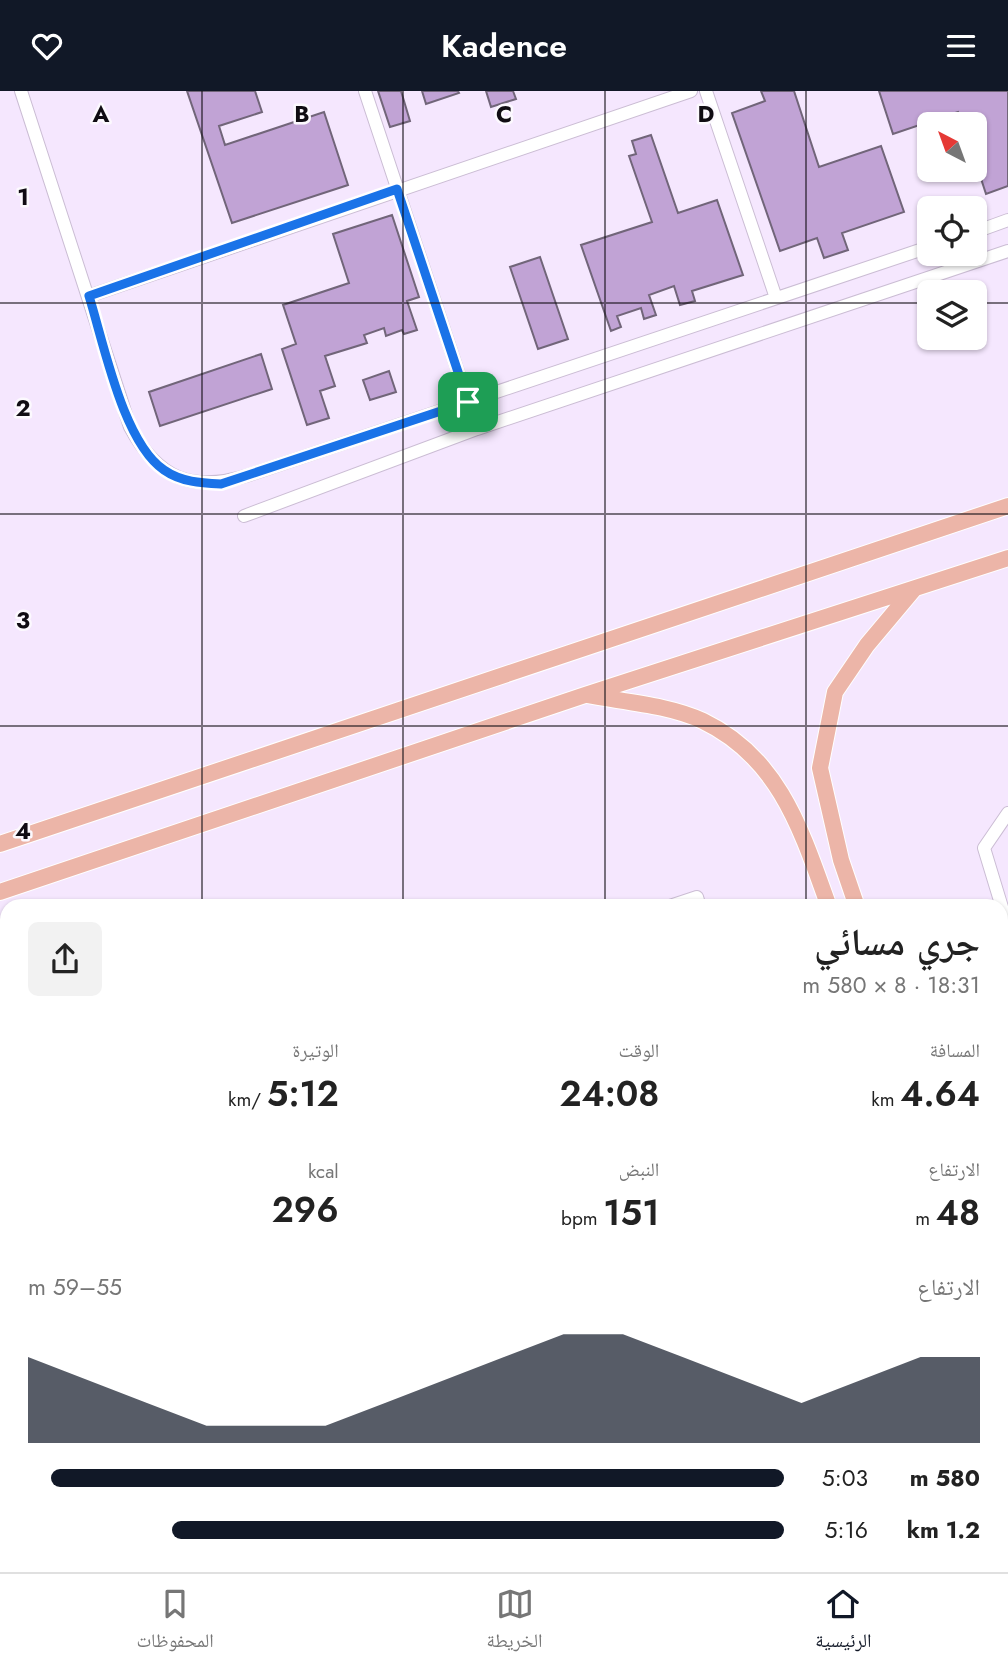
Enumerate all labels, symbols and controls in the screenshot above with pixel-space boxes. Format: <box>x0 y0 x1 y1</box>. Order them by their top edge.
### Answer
text: Kadence <box>441 23 567 69</box>
icon: heart <box>28 27 66 65</box>
icon: menu <box>942 27 980 65</box>
text: A <box>92 97 110 131</box>
text: B <box>294 97 310 131</box>
text: C <box>496 97 512 131</box>
text: D <box>698 97 715 131</box>
north arrow <box>917 112 987 182</box>
map controls <box>917 112 987 350</box>
text: 1 <box>17 180 29 214</box>
button: locate <box>917 196 987 266</box>
button: layers <box>917 280 987 350</box>
pin <box>438 372 498 432</box>
icon: arrive <box>449 383 487 421</box>
text: 2 <box>15 391 31 425</box>
text: 3 <box>16 603 30 637</box>
text: 4 <box>15 814 31 848</box>
text: جري مسائي <box>814 914 980 969</box>
button: share <box>28 922 102 996</box>
text: 18:31 · 8 × 580 m <box>802 968 980 1002</box>
text: الوتيرة <box>292 1037 339 1064</box>
text: الوقت <box>618 1037 659 1064</box>
text: المسافة <box>930 1037 980 1064</box>
text: 5:12 <box>267 1069 339 1119</box>
text: 24:08 <box>560 1069 659 1119</box>
text: 4.64 <box>900 1069 980 1119</box>
text: /km <box>228 1086 267 1113</box>
text: km <box>871 1086 900 1113</box>
text: النبض <box>619 1156 659 1183</box>
text: الارتفاع <box>928 1156 980 1183</box>
text: kcal <box>308 1158 339 1185</box>
text: 296 <box>272 1185 339 1235</box>
text: 151 <box>603 1188 659 1238</box>
text: 48 <box>936 1188 980 1238</box>
text: bpm <box>561 1205 603 1232</box>
text: m <box>915 1205 936 1232</box>
text: 55–59 m <box>28 1270 122 1304</box>
text: الارتفاع <box>917 1270 980 1304</box>
text: 5:03 <box>822 1461 868 1495</box>
text: 580 m <box>910 1461 980 1495</box>
text: 5:16 <box>825 1513 868 1547</box>
text: 1.2 km <box>907 1513 980 1547</box>
tab: المحفوظات <box>136 1585 214 1659</box>
tab: الخريطة <box>487 1585 542 1659</box>
tab: الرئيسية <box>815 1585 872 1659</box>

